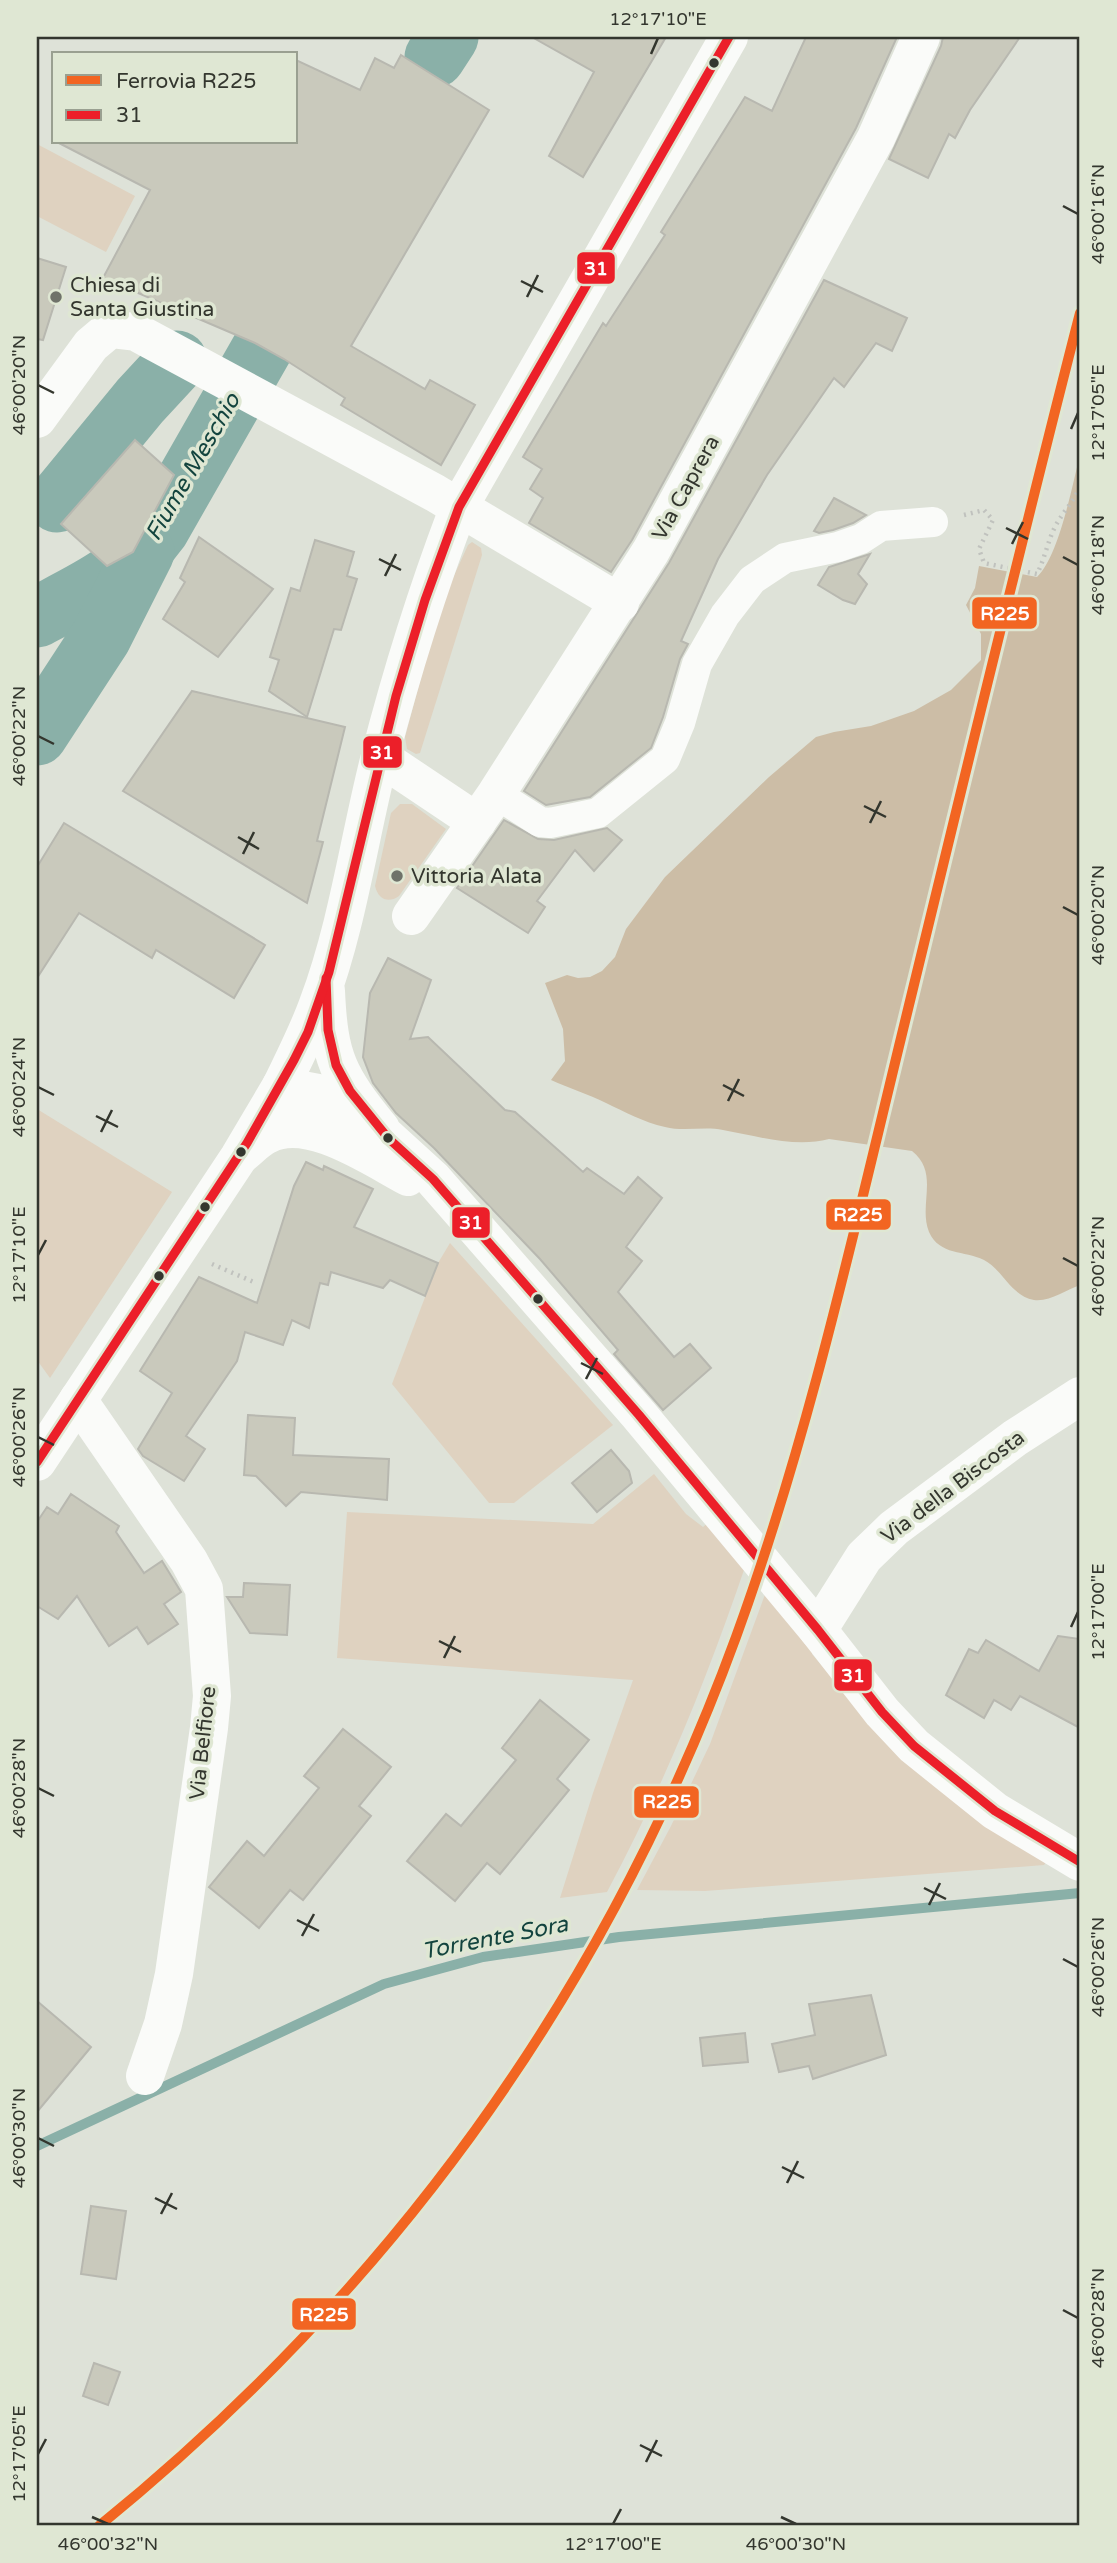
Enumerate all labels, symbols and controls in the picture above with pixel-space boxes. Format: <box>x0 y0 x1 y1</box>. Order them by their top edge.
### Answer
text: 12°17'10"E <box>609 8 707 30</box>
legend <box>52 52 298 144</box>
unlabelled marker <box>707 56 721 70</box>
text: Ferrovia R225 <box>116 69 256 94</box>
text: 31 <box>116 103 142 128</box>
text: 46°00'16"N <box>1087 164 1109 264</box>
line badge: 31 <box>576 251 616 285</box>
text: 31 <box>584 258 608 280</box>
place label: Chiesa di Santa Giustina <box>70 273 214 322</box>
marker: Chiesa di Santa Giustina <box>48 289 64 305</box>
text: 46°00'20"N <box>8 335 30 435</box>
text: 12°17'05"E <box>1087 364 1109 462</box>
water label: Fiume Meschio <box>139 387 247 546</box>
street label: Via Caprera <box>647 431 725 545</box>
text: 46°00'18"N <box>1087 515 1109 615</box>
line badge: R225 <box>971 596 1038 630</box>
text: R225 <box>980 603 1030 625</box>
text: 46°00'22"N <box>8 686 30 786</box>
line badge: 31 <box>362 735 403 769</box>
text: 31 <box>370 742 394 764</box>
place label: Vittoria Alata <box>411 864 542 889</box>
text: 46°00'20"N <box>1087 865 1109 965</box>
marker: Vittoria Alata <box>389 868 405 884</box>
text: 46°00'24"N <box>8 1037 30 1137</box>
unlabelled marker <box>381 1131 395 1145</box>
unlabelled marker <box>234 1145 248 1159</box>
line badge: R225 <box>825 1198 892 1231</box>
unlabelled marker <box>198 1200 212 1214</box>
text: R225 <box>833 1204 883 1226</box>
text: 12°17'10"E <box>8 1206 30 1304</box>
line badge: 31 <box>451 1206 491 1239</box>
text: 31 <box>459 1212 483 1234</box>
text: 46°00'22"N <box>1087 1216 1109 1316</box>
unlabelled marker <box>152 1269 166 1283</box>
unlabelled marker <box>531 1292 545 1306</box>
text: 46°00'26"N <box>8 1387 30 1487</box>
street label: Via della Biscosta <box>876 1425 1030 1549</box>
text: 12°17'00"E <box>1087 1563 1109 1661</box>
line badge: 31 <box>833 1658 873 1692</box>
text: 31 <box>841 1665 865 1687</box>
street label: Via Belfiore <box>185 1685 221 1801</box>
text: 46°00'28"N <box>8 1738 30 1838</box>
line badge: R225 <box>633 1785 700 1819</box>
text: R225 <box>642 1791 692 1813</box>
water label: Torrente Sora <box>420 1910 571 1966</box>
text: 46°00'26"N <box>1087 1917 1109 2017</box>
text: 46°00'30"N <box>8 2088 30 2188</box>
text: 46°00'28"N <box>1087 2268 1109 2368</box>
line badge: R225 <box>291 2297 357 2331</box>
text: R225 <box>299 2304 349 2326</box>
text: 12°17'05"E <box>8 2405 30 2503</box>
text: 46°00'32"N <box>58 2533 158 2555</box>
text: 12°17'00"E <box>564 2533 662 2555</box>
text: 46°00'30"N <box>746 2533 846 2555</box>

